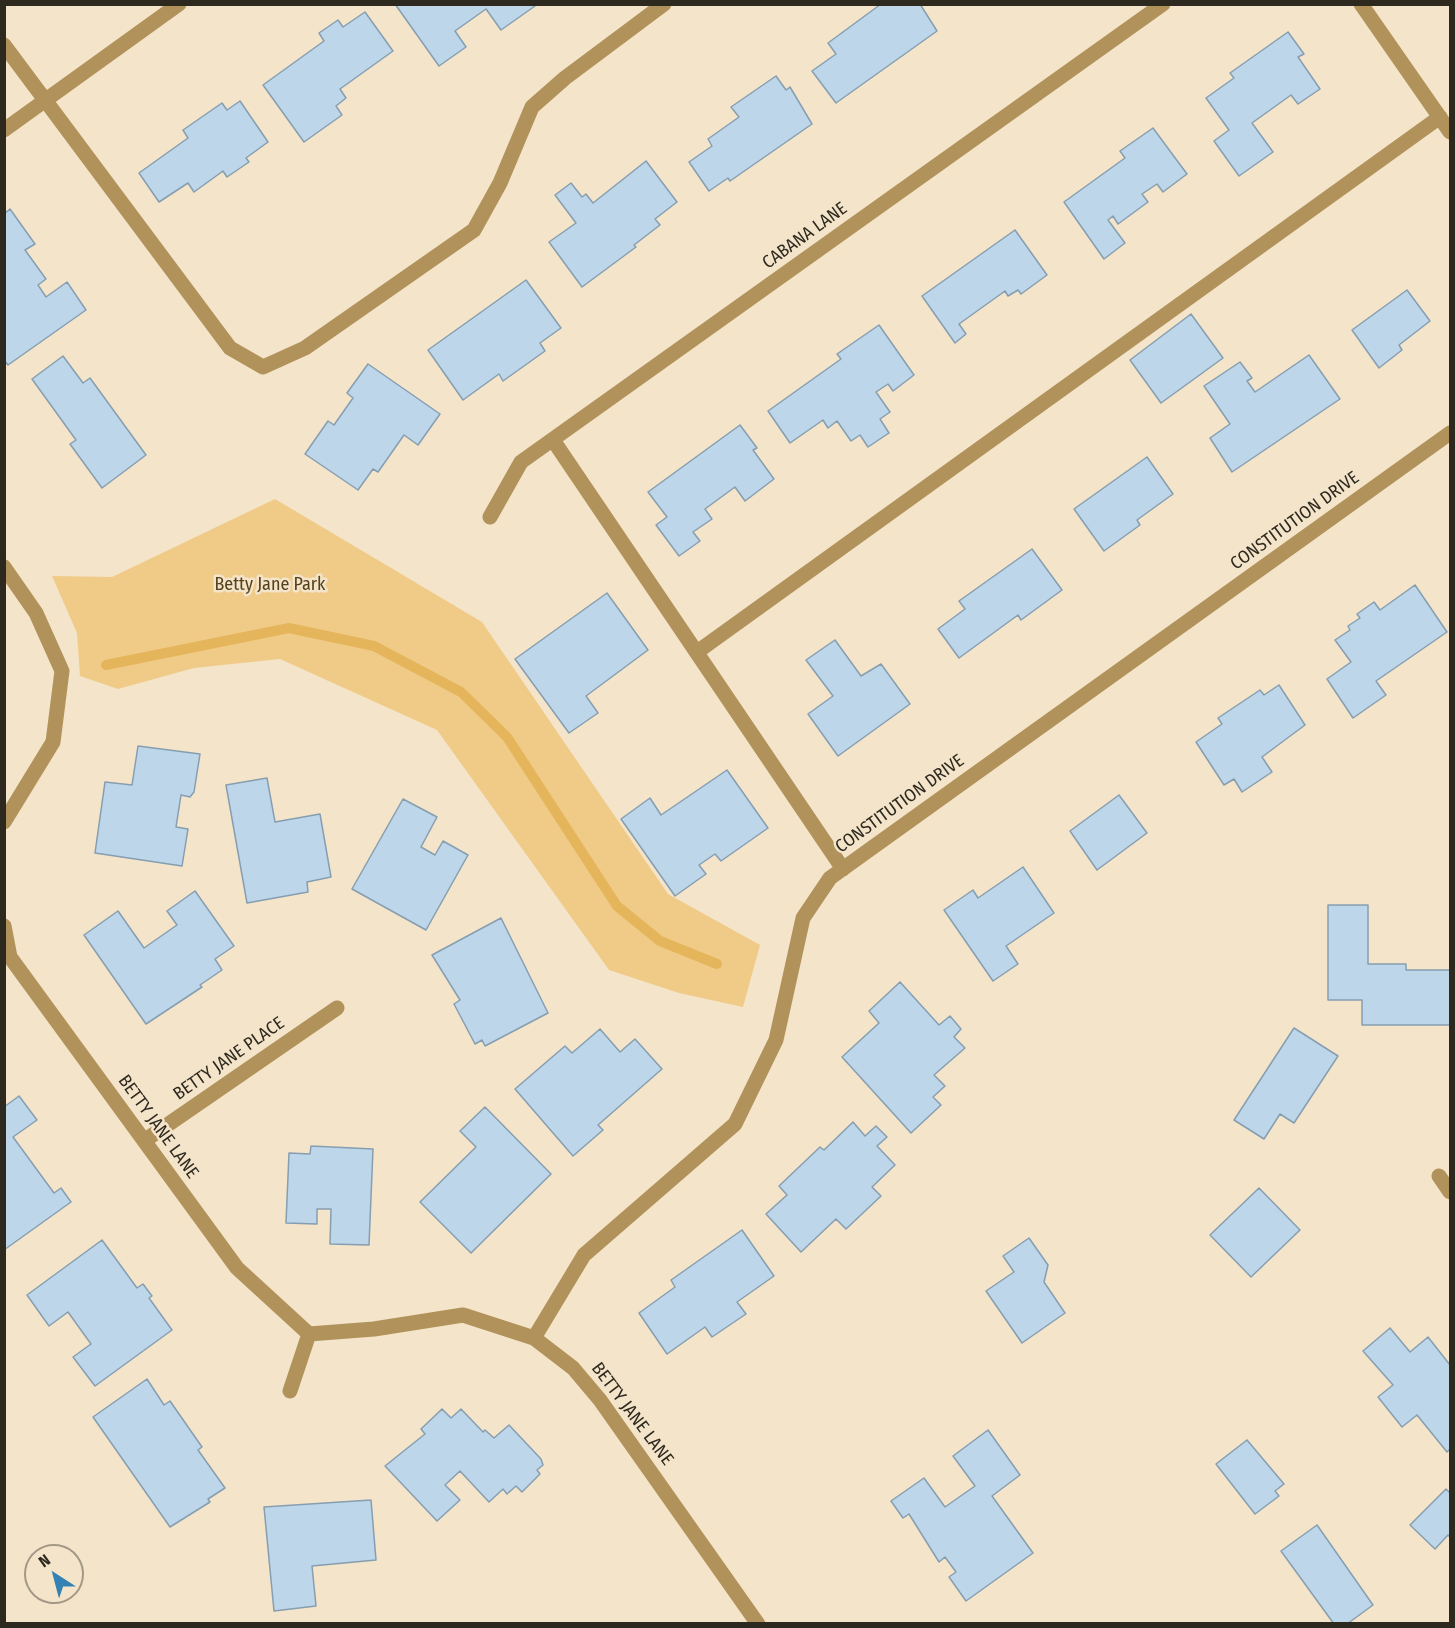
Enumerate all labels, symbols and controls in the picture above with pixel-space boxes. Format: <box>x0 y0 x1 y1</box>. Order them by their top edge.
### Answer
street label: CABANA LANE <box>758 198 852 274</box>
street label: CONSTITUTION DRIVE <box>1227 467 1363 575</box>
park label: Betty Jane Park <box>214 574 326 596</box>
street label: CONSTITUTION DRIVE <box>832 750 968 858</box>
street label: BETTY JANE PLACE <box>169 1013 289 1105</box>
street label: BETTY JANE LANE <box>113 1071 203 1183</box>
street label: BETTY JANE LANE <box>586 1358 678 1470</box>
north arrow <box>24 1544 84 1604</box>
text: N <box>35 1550 54 1571</box>

